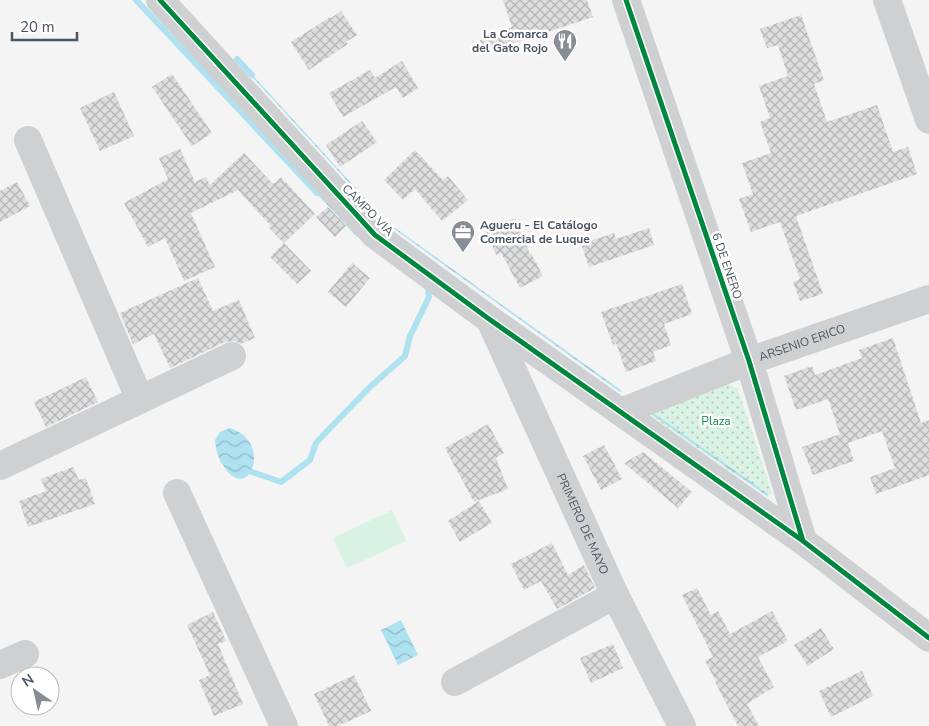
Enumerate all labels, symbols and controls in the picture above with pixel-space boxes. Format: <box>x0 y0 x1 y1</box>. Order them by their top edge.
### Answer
scale bar <box>12 10 78 42</box>
text: 20 m <box>20 17 55 37</box>
place label: La Comarca del Gato Rojo <box>472 26 548 56</box>
restaurant icon: La Comarca del Gato Rojo <box>552 28 578 62</box>
street label: CAMPO VIA <box>339 181 397 239</box>
place label: Agueru - El Catálogo Comercial de Luque <box>480 217 598 247</box>
office icon: Agueru - El Catálogo Comercial de Luque <box>450 219 476 253</box>
street label: 6 DE ENERO <box>708 231 746 301</box>
street label: ARSENIO ERICO <box>757 320 848 365</box>
park label: Plaza <box>701 413 731 429</box>
street label: PRIMERO DE MAYO <box>553 471 613 577</box>
north arrow <box>10 666 60 716</box>
text: N <box>18 670 38 691</box>

